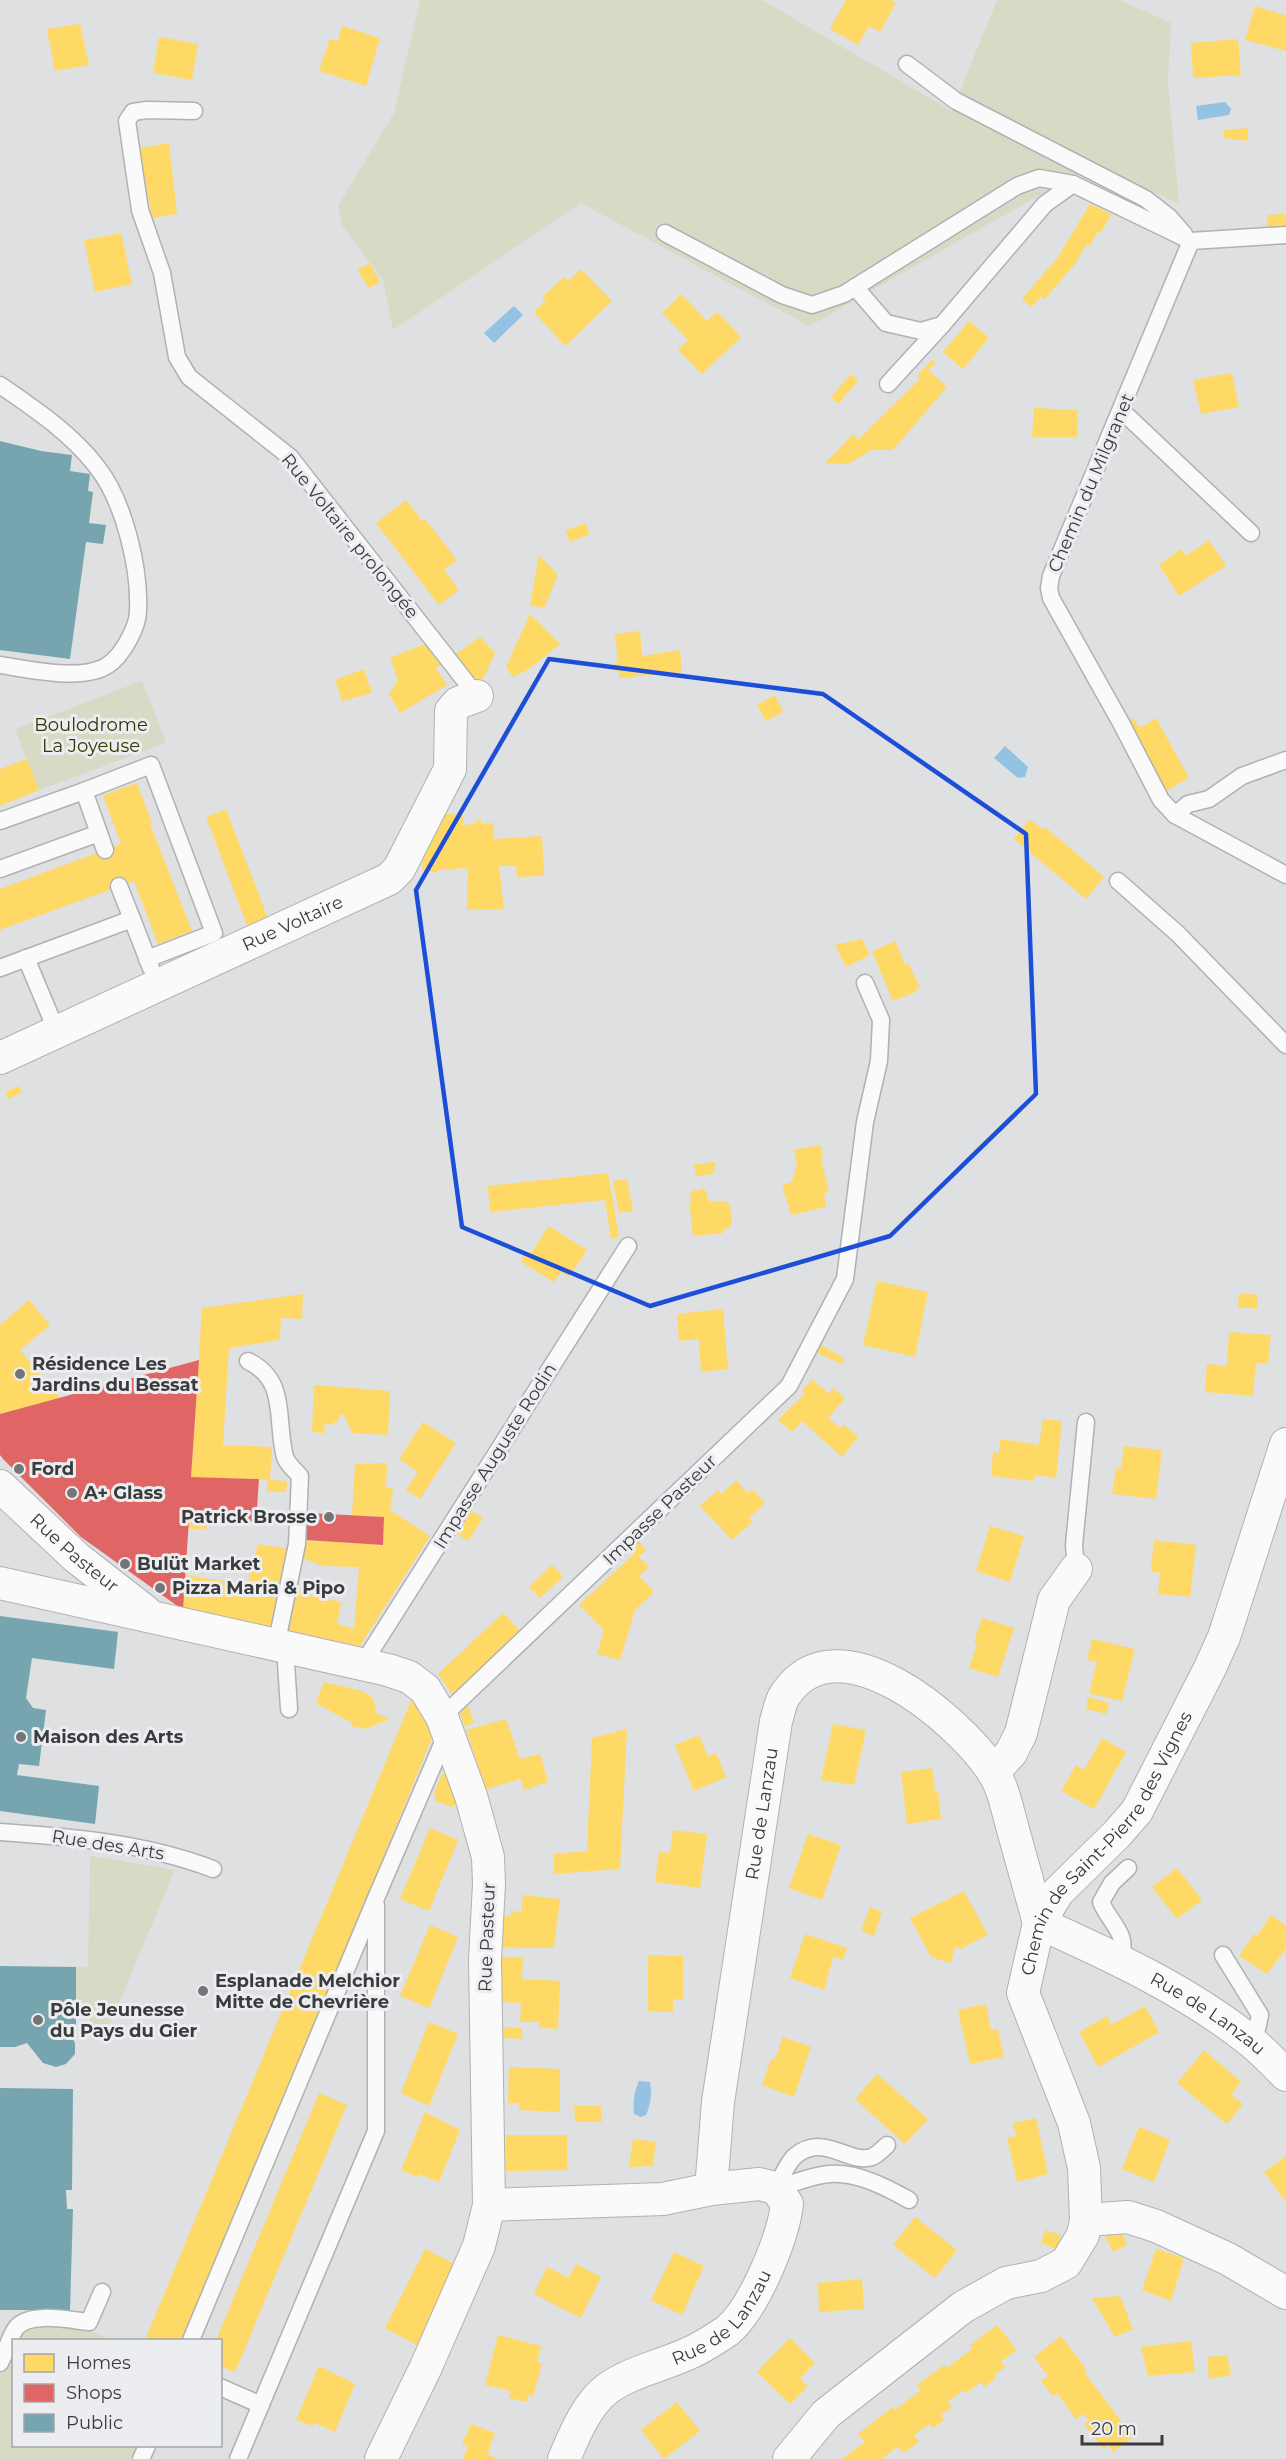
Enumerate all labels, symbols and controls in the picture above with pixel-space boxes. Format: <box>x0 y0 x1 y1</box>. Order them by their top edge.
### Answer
street label: Chemin du Milgranet <box>1043 390 1139 576</box>
street label: Rue Voltaire prolongée <box>277 449 423 623</box>
park label: Boulodrome La Joyeuse <box>34 714 148 757</box>
street label: Rue Voltaire <box>239 891 347 956</box>
place label: Résidence Les Jardins du Bessat <box>31 1353 199 1396</box>
street label: Impasse Auguste Rodin <box>429 1359 561 1553</box>
marker: Résidence Les Jardins du Bessat <box>13 1367 27 1381</box>
street label: Impasse Pasteur <box>599 1450 721 1570</box>
place label: Ford <box>31 1458 74 1480</box>
marker: Ford <box>12 1462 26 1476</box>
place label: A+ Glass <box>83 1482 163 1504</box>
marker: A+ Glass <box>65 1486 79 1500</box>
place label: Patrick Brosse <box>181 1506 317 1528</box>
street label: Rue Pasteur <box>25 1509 123 1597</box>
marker: Patrick Brosse <box>322 1510 336 1524</box>
place label: Bulüt Market <box>137 1553 261 1575</box>
marker: Bulüt Market <box>118 1557 132 1571</box>
place label: Pizza Maria & Pipo <box>172 1577 345 1599</box>
marker: Pizza Maria & Pipo <box>153 1581 167 1595</box>
street label: Chemin de Saint-Pierre des Vignes <box>1016 1708 1197 1978</box>
place label: Maison des Arts <box>33 1726 184 1748</box>
marker: Maison des Arts <box>14 1730 28 1744</box>
street label: Rue de Lanzau <box>741 1746 783 1882</box>
street label: Rue des Arts <box>50 1825 166 1865</box>
street label: Rue Pasteur <box>474 1882 500 1992</box>
street label: Rue de Lanzau <box>1146 1968 1270 2060</box>
place label: Esplanade Melchior Mitte de Chevrière <box>215 1970 400 2013</box>
marker: Esplanade Melchior Mitte de Chevrière <box>196 1984 210 1998</box>
place label: Pôle Jeunesse du Pays du Gier <box>50 1999 198 2042</box>
marker: Pôle Jeunesse du Pays du Gier <box>31 2013 45 2027</box>
street label: Rue de Lanzau <box>669 2266 776 2370</box>
legend <box>12 2339 222 2447</box>
text: Homes <box>66 2352 131 2374</box>
text: Shops <box>66 2382 122 2404</box>
scale bar <box>1082 2408 1162 2446</box>
text: Public <box>66 2412 123 2434</box>
text: 20 m <box>1091 2418 1137 2440</box>

